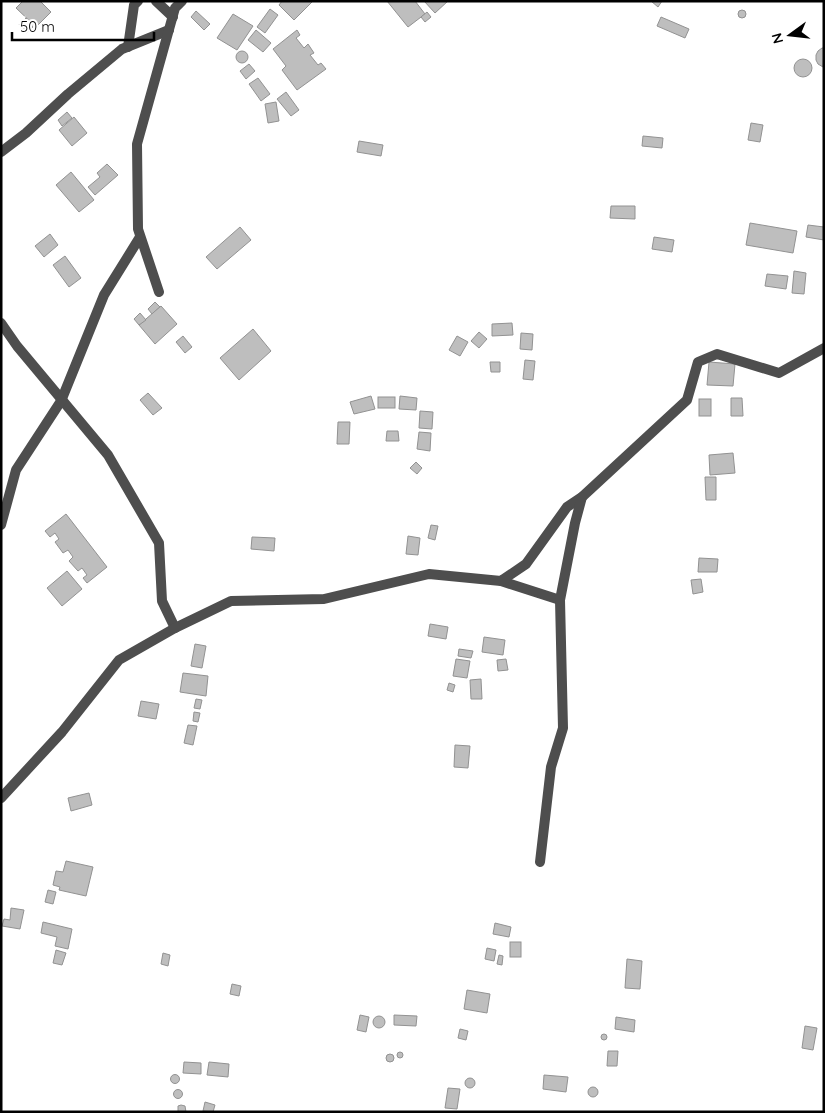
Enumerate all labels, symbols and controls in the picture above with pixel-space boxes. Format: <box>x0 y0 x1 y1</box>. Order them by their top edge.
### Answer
scale bar <box>12 10 155 42</box>
north arrow <box>765 10 815 60</box>
text: 50 m <box>20 17 55 36</box>
text: N <box>767 31 787 46</box>

